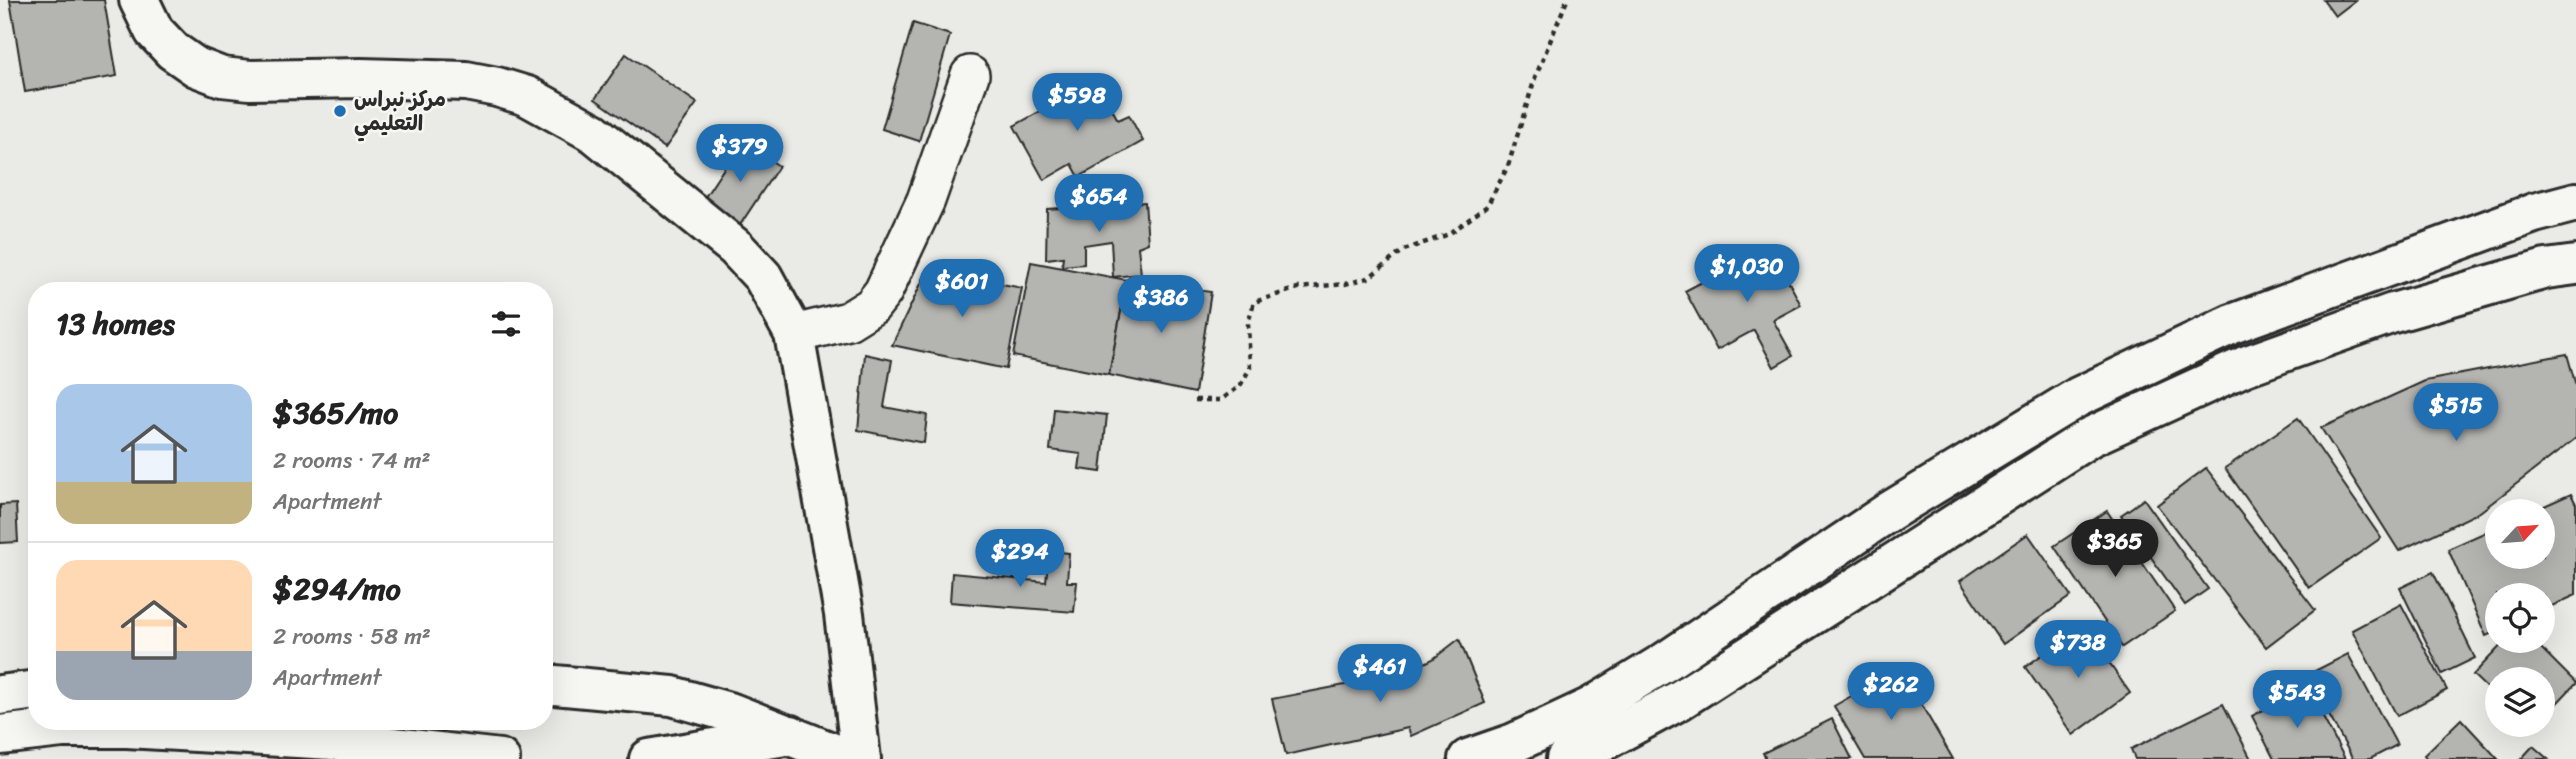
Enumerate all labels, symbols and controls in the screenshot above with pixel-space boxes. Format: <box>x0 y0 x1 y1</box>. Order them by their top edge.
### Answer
pin: $598 <box>1036 74 1118 133</box>
text: $598 <box>1048 75 1106 116</box>
place label: مركز نبراس التعليمي <box>354 80 446 142</box>
marker: مركز نبراس التعليمي <box>332 103 348 119</box>
pin: $379 <box>699 124 781 184</box>
text: $379 <box>712 126 768 167</box>
pin: $654 <box>1058 174 1140 234</box>
text: $654 <box>1071 176 1127 217</box>
pin: $1,030 <box>1690 244 1804 304</box>
text: $1,030 <box>1710 246 1784 287</box>
pin: $601 <box>921 260 1003 319</box>
text: $601 <box>936 261 988 302</box>
pin: $386 <box>1120 276 1202 335</box>
text: $386 <box>1133 277 1189 318</box>
text: 13 homes <box>56 297 175 351</box>
icon: filters <box>487 305 525 343</box>
pin: $515 <box>2415 384 2497 443</box>
text: $515 <box>2429 385 2483 426</box>
text: $365/mo <box>273 386 398 440</box>
icon: home <box>112 412 196 496</box>
text: 2 rooms · 74 m² <box>273 440 430 481</box>
text: Apartment <box>273 481 382 522</box>
north arrow <box>2485 499 2555 569</box>
map controls <box>2485 499 2555 737</box>
pin: $365 <box>2074 520 2156 579</box>
text: $365 <box>2087 521 2143 562</box>
pin: $294 <box>979 530 1061 589</box>
text: $294 <box>991 531 1049 572</box>
text: $294/mo <box>273 562 401 616</box>
button: locate <box>2485 583 2555 653</box>
icon: home <box>112 588 196 672</box>
text: 2 rooms · 58 m² <box>273 616 431 657</box>
pin: $738 <box>2037 620 2119 680</box>
text: $738 <box>2050 622 2106 663</box>
pin: $461 <box>1339 644 1421 704</box>
text: $461 <box>1354 646 1406 687</box>
text: Apartment <box>273 657 382 698</box>
pin: $262 <box>1850 662 1932 722</box>
text: $262 <box>1863 664 1919 705</box>
button: layers <box>2485 667 2555 737</box>
pin: $543 <box>2256 670 2338 730</box>
text: $543 <box>2269 672 2325 713</box>

